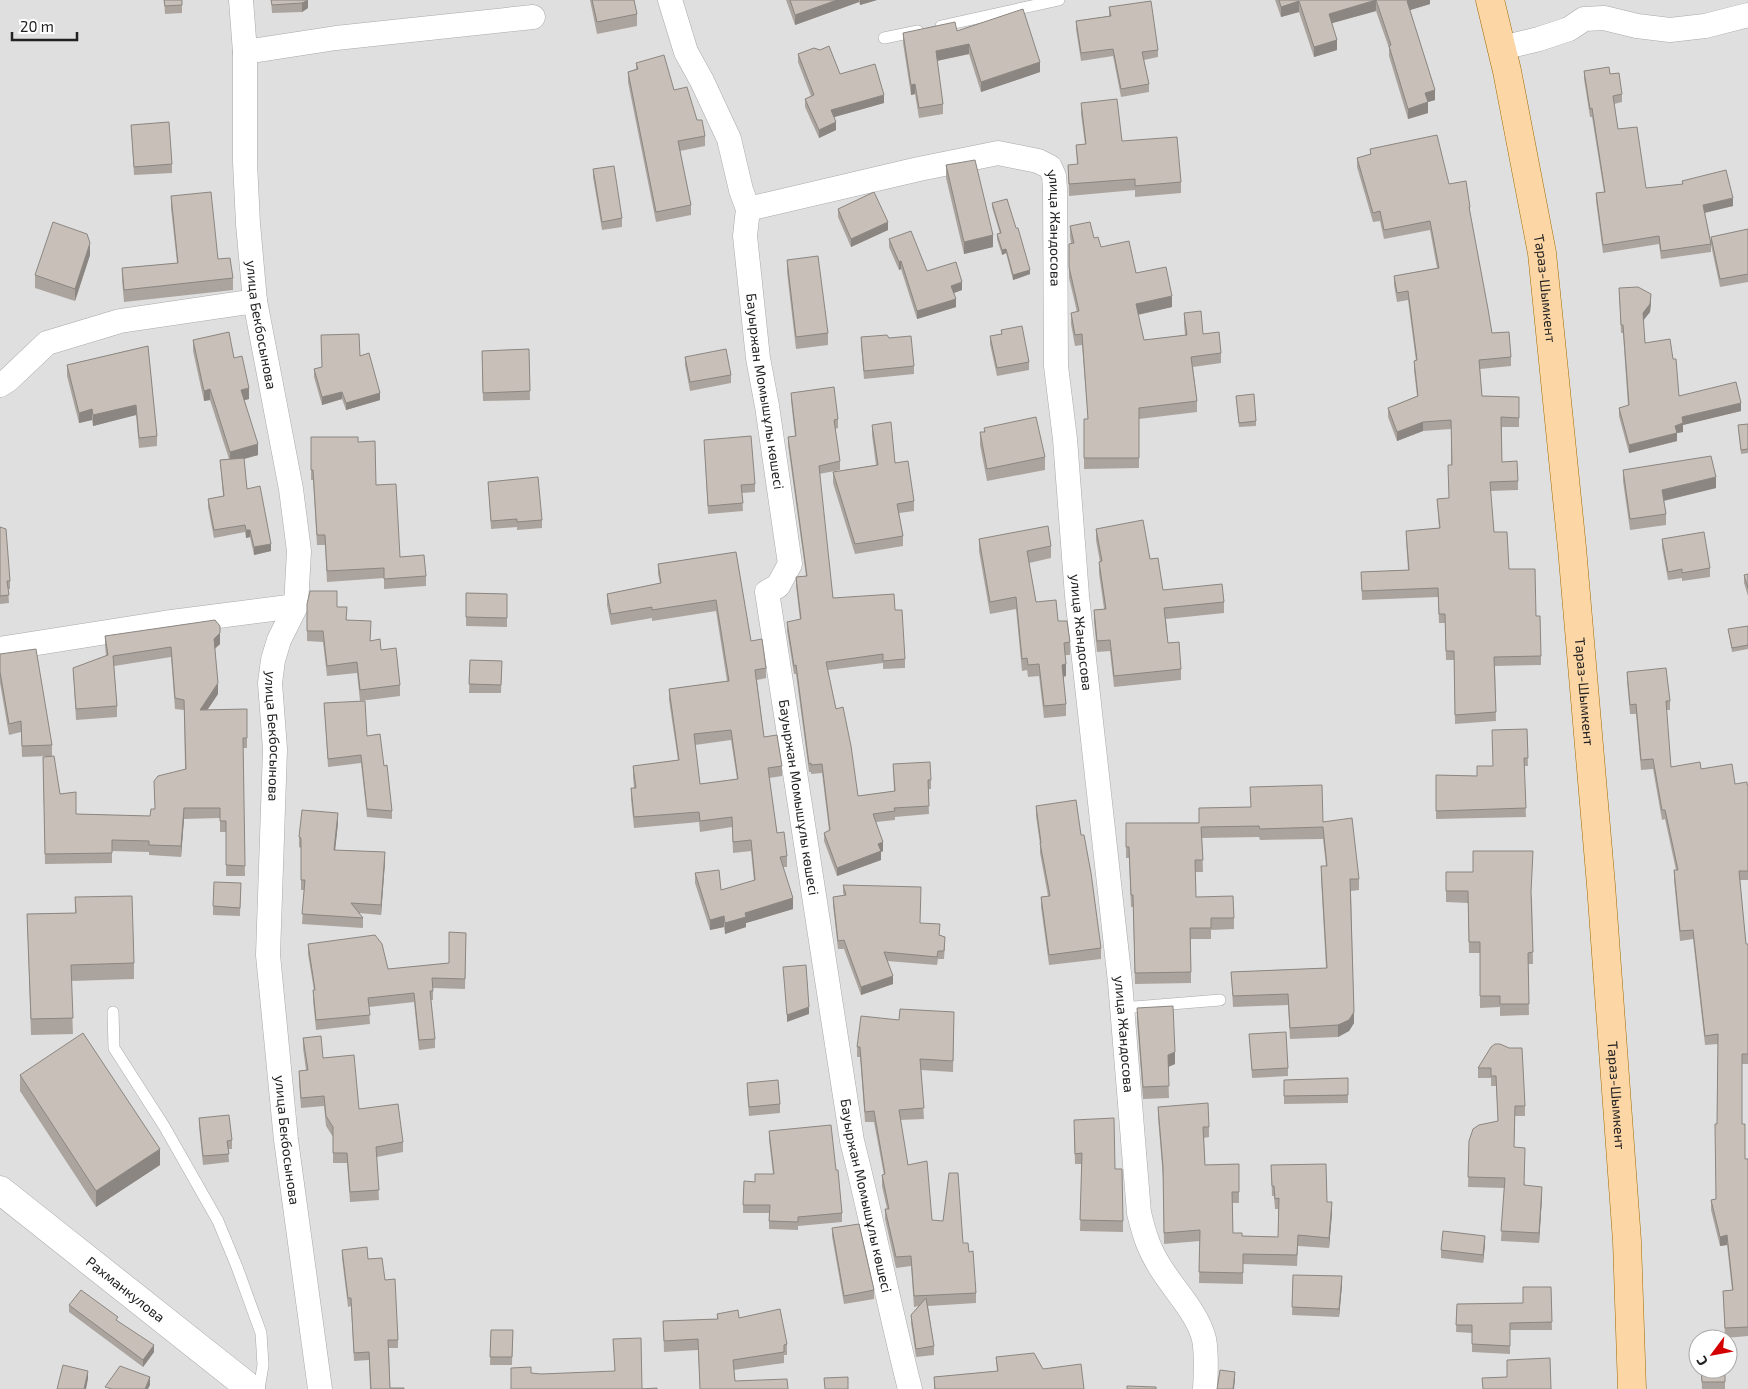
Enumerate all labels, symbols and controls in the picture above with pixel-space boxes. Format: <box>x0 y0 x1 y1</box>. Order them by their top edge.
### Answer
scale bar <box>12 10 78 42</box>
text: 20 m <box>20 17 54 35</box>
street label: улица Жандосова <box>1044 166 1065 286</box>
street label: Тараз-Шымкент <box>1531 233 1560 343</box>
street label: улица Бекбосынова <box>243 260 281 391</box>
street label: Бауыржан Момышұлы көшесі <box>743 292 788 490</box>
street label: улица Жандосова <box>1067 573 1096 692</box>
street label: Тараз-Шымкент <box>1572 637 1598 747</box>
street label: улица Бекбосынова <box>262 670 284 802</box>
street label: Бауыржан Момышұлы көшесі <box>776 698 823 897</box>
street label: улица Жандосова <box>1111 975 1138 1093</box>
street label: Тараз-Шымкент <box>1604 1040 1629 1150</box>
street label: улица Бекбосынова <box>272 1074 304 1206</box>
street label: Бауыржан Момышұлы көшесі <box>838 1097 896 1294</box>
street label: Рахманкулова <box>83 1253 168 1325</box>
north arrow <box>1688 1329 1738 1379</box>
text: С <box>1692 1353 1711 1369</box>

